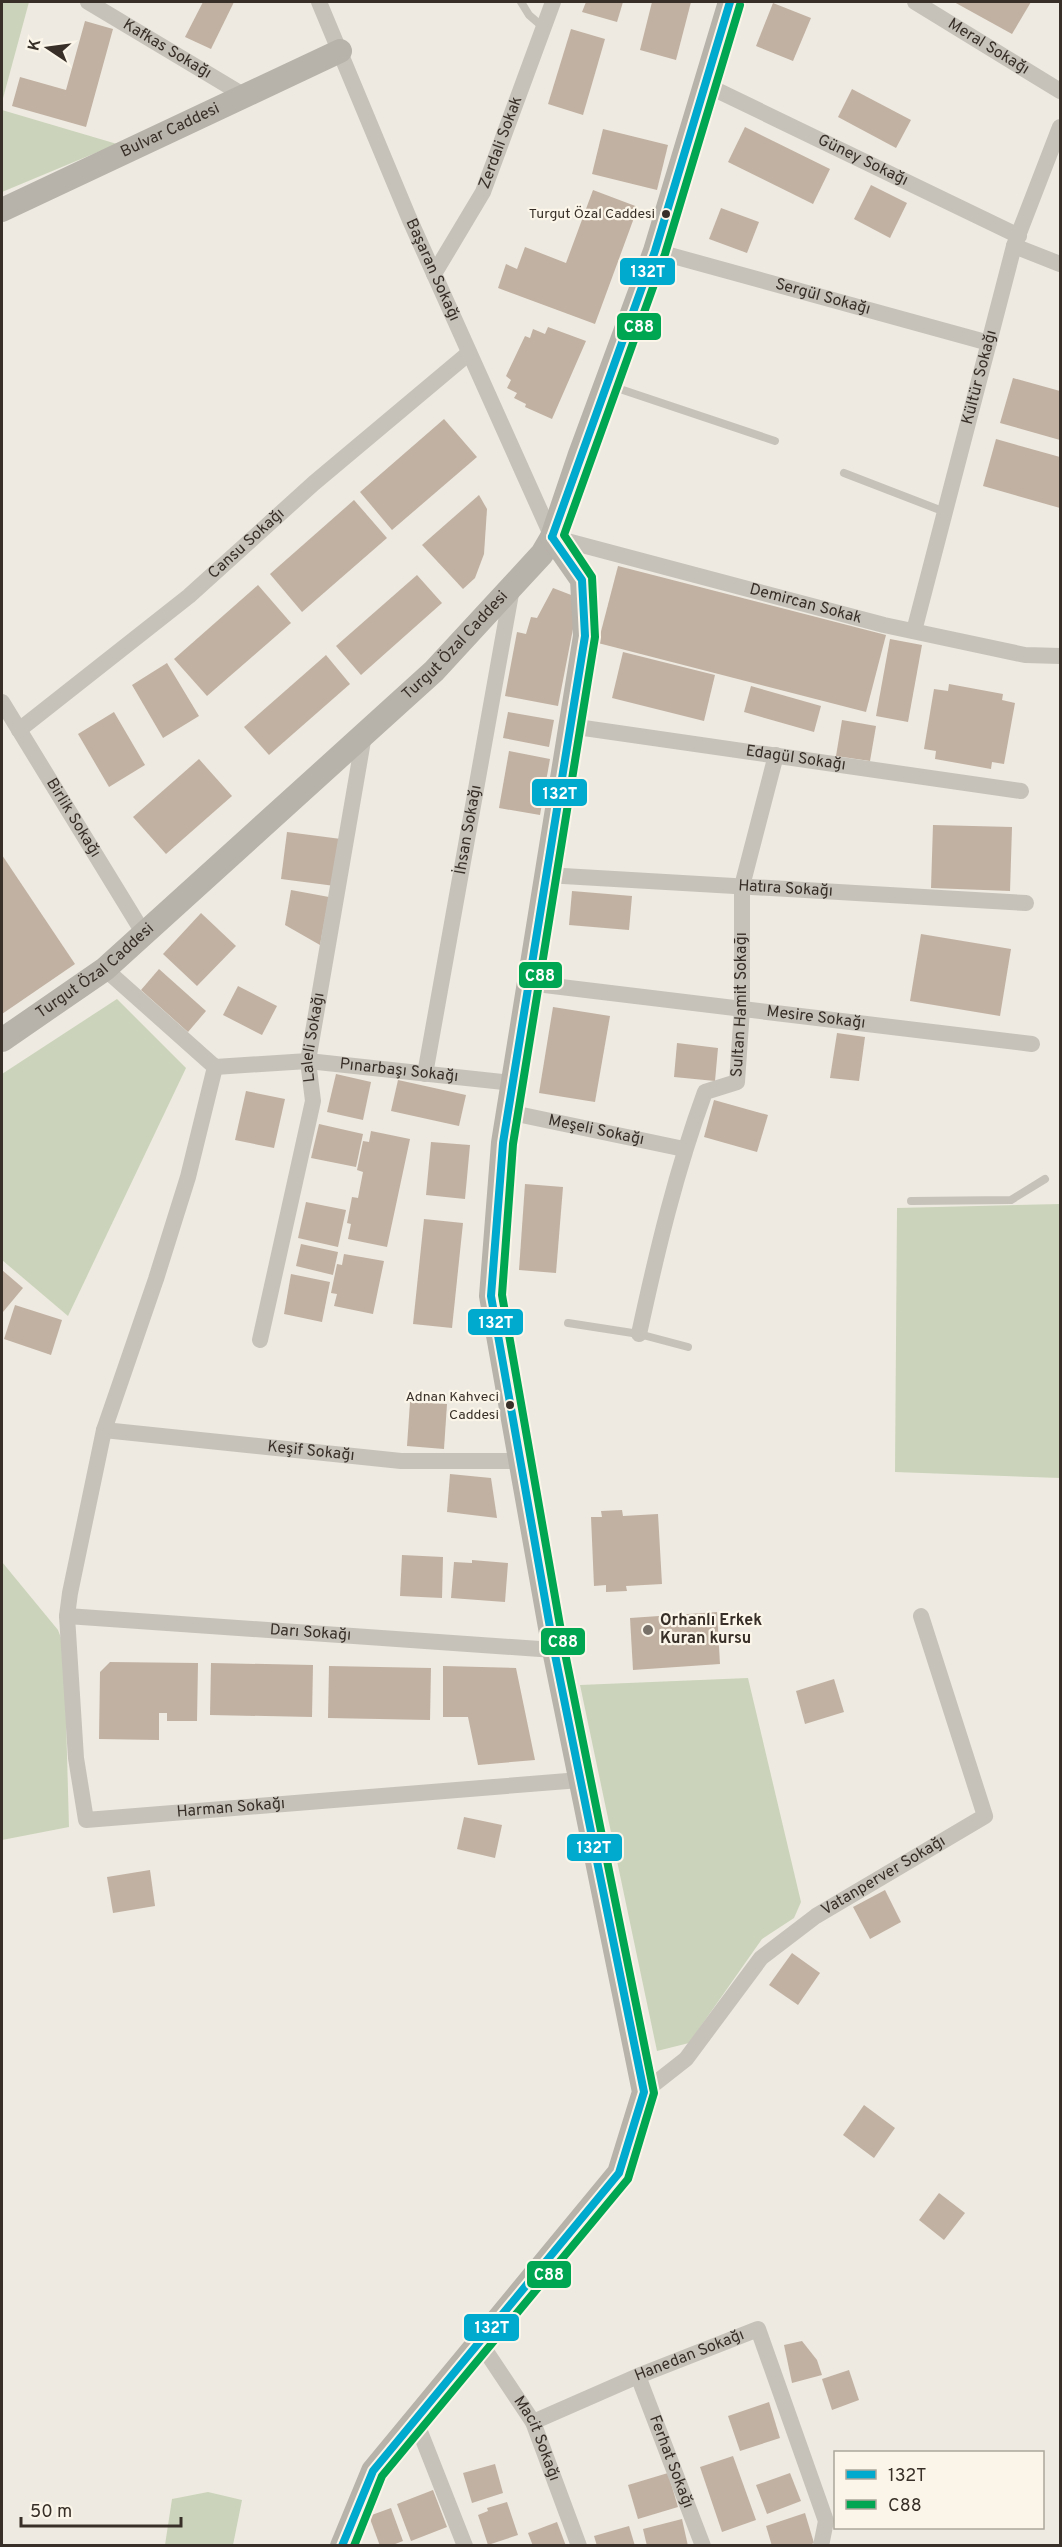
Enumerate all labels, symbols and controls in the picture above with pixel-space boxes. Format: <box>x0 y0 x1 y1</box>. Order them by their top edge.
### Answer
street label: Meral Sokağı <box>944 14 1033 80</box>
street label: Kafkas Sokağı <box>119 15 215 84</box>
north arrow <box>18 18 78 78</box>
text: K <box>24 37 46 53</box>
street label: Zerdali Sokak <box>475 94 527 192</box>
street label: Bulvar Caddesi <box>118 99 223 163</box>
street label: Güney Sokağı <box>814 130 911 191</box>
place label: Turgut Özal Caddesi <box>529 205 655 223</box>
marker: Turgut Özal Caddesi <box>660 208 672 220</box>
street label: Başaran Sokağı <box>401 215 464 325</box>
line badge: 132T <box>619 257 676 286</box>
text: 132T <box>631 263 666 283</box>
street label: Sergül Sokağı <box>773 275 873 320</box>
line badge: C88 <box>616 312 662 341</box>
text: C88 <box>624 318 654 338</box>
street label: Kültür Sokağı <box>958 328 1002 427</box>
street label: Cansu Sokağı <box>204 504 289 584</box>
street label: Demircan Sokak <box>747 580 864 629</box>
street label: Turgut Özal Caddesi <box>398 587 513 705</box>
street label: Edagül Sokağı <box>744 741 847 776</box>
street label: Birlik Sokağı <box>41 775 105 861</box>
line badge: 132T <box>531 778 588 807</box>
street label: İhsan Sokağı <box>450 784 487 876</box>
text: 132T <box>543 785 578 805</box>
street label: Hatıra Sokağı <box>738 876 834 902</box>
street label: Turgut Özal Caddesi <box>32 919 159 1023</box>
street label: Sultan Hamit Sokağı <box>727 932 752 1078</box>
line badge: C88 <box>518 961 563 989</box>
text: C88 <box>525 967 555 987</box>
street label: Laleli Sokağı <box>298 991 330 1083</box>
street label: Mesire Sokağı <box>765 1002 866 1034</box>
street label: Pınarbaşı Sokağı <box>339 1054 459 1087</box>
street label: Meşeli Sokağı <box>546 1111 646 1150</box>
line badge: 132T <box>467 1308 524 1336</box>
text: 132T <box>479 1314 514 1334</box>
place label: Adnan Kahveci Caddesi <box>405 1389 499 1424</box>
marker: Adnan Kahveci Caddesi <box>504 1399 516 1411</box>
street label: Keşif Sokağı <box>266 1437 355 1466</box>
place label: Orhanlı Erkek Kuran kursu <box>660 1611 762 1649</box>
street label: Darı Sokağı <box>269 1620 352 1646</box>
marker: Orhanlı Erkek Kuran kursu <box>641 1623 655 1637</box>
line badge: C88 <box>540 1627 586 1656</box>
text: C88 <box>548 1633 578 1653</box>
street label: Harman Sokağı <box>176 1794 286 1823</box>
street label: Vatanperver Sokağı <box>818 1832 949 1920</box>
line badge: 132T <box>566 1833 623 1862</box>
text: 132T <box>577 1839 612 1859</box>
line badge: C88 <box>526 2260 572 2289</box>
text: C88 <box>534 2266 564 2286</box>
line badge: 132T <box>463 2313 520 2342</box>
text: 132T <box>475 2319 510 2339</box>
street label: Hanedan Sokağı <box>632 2325 747 2386</box>
street label: Macit Sokağı <box>509 2392 564 2484</box>
street label: Ferhat Sokağı <box>644 2413 698 2511</box>
legend <box>834 2451 1044 2529</box>
text: 132T <box>888 2465 927 2488</box>
scale bar <box>21 2490 182 2528</box>
text: C88 <box>888 2495 922 2518</box>
text: 50 m <box>30 2501 72 2524</box>

